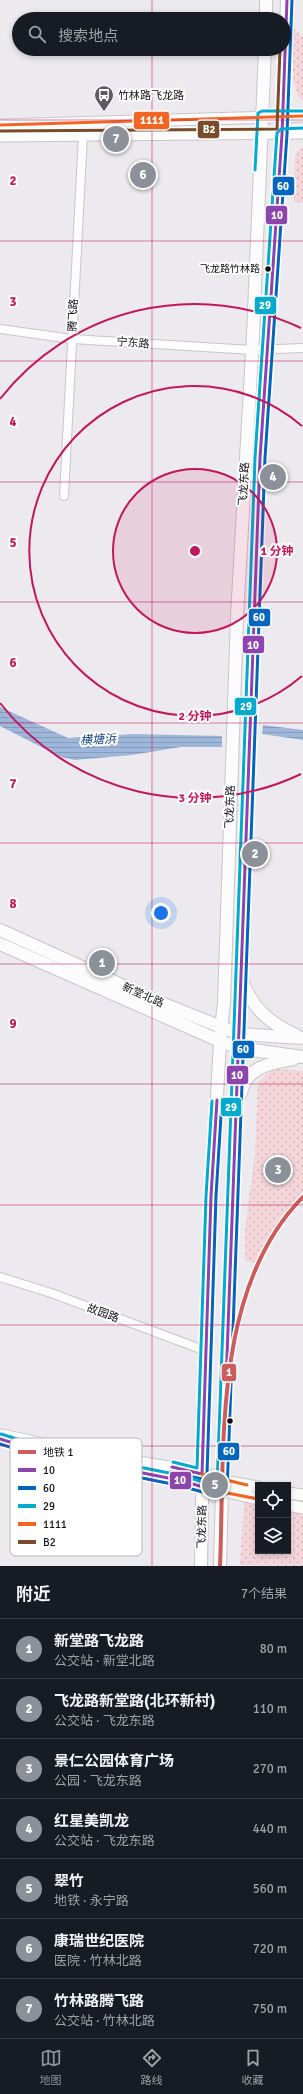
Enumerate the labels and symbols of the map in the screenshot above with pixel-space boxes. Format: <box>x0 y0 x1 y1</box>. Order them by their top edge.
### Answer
bus stop icon: 竹林路飞龙路 <box>93 84 115 112</box>
place label: 竹林路飞龙路 <box>118 89 184 102</box>
line badge: 1111 <box>133 111 170 130</box>
text: 1111 <box>140 114 164 127</box>
line badge: B2 <box>197 120 220 139</box>
text: B2 <box>203 123 215 136</box>
pin: 7 <box>103 124 129 154</box>
pin: 6 <box>130 160 156 190</box>
text: 2 <box>9 173 17 189</box>
line badge: 60 <box>272 176 295 196</box>
text: 60 <box>277 180 289 193</box>
line badge: 10 <box>265 205 288 225</box>
text: 10 <box>271 209 283 222</box>
place label: 飞龙路竹林路 <box>200 263 260 275</box>
marker: 飞龙路竹林路 <box>263 264 273 274</box>
text: 3 <box>9 294 17 310</box>
line badge: 29 <box>254 296 277 315</box>
street label: 腾飞路 <box>66 298 80 332</box>
text: 29 <box>259 299 271 312</box>
street label: 宁东路 <box>116 335 150 351</box>
text: 4 <box>9 414 17 430</box>
street label: 飞龙东路 <box>236 462 252 506</box>
pin: 4 <box>260 462 286 492</box>
text: 5 <box>9 535 17 551</box>
centre of rings <box>188 544 202 558</box>
text: 1 分钟 <box>260 544 294 559</box>
line badge: 60 <box>248 608 271 627</box>
text: 60 <box>253 611 265 624</box>
line badge: 10 <box>242 635 265 654</box>
text: 10 <box>247 639 259 652</box>
text: 6 <box>9 655 17 671</box>
line badge: 29 <box>234 697 257 716</box>
text: 29 <box>240 700 252 713</box>
text: 2 分钟 <box>178 709 212 724</box>
water label: 横塘浜 <box>80 732 117 748</box>
text: 7 <box>9 776 17 792</box>
street label: 飞龙东路 <box>223 785 237 829</box>
text: 3 分钟 <box>178 791 212 806</box>
pin: 2 <box>242 839 268 869</box>
text: 8 <box>9 896 17 912</box>
your location <box>151 903 171 923</box>
pin: 1 <box>89 948 115 978</box>
street label: 新堂北路 <box>120 980 166 1010</box>
text: 9 <box>9 1016 17 1032</box>
line badge: 60 <box>232 1040 255 1059</box>
text: 60 <box>237 1043 249 1056</box>
line badge: 10 <box>226 1065 249 1085</box>
text: 10 <box>231 1069 243 1082</box>
line badge: 29 <box>220 1097 242 1117</box>
text: 29 <box>225 1101 237 1114</box>
pin: 3 <box>265 1155 291 1185</box>
street label: 故园路 <box>85 1301 121 1325</box>
line badge: 1 <box>221 1363 237 1382</box>
text: 1 <box>226 1366 232 1379</box>
unlabelled marker <box>225 1416 235 1426</box>
legend <box>10 1438 142 1556</box>
line badge: 60 <box>217 1442 240 1461</box>
text: 60 <box>223 1445 235 1458</box>
text: 地铁 1 <box>43 1446 73 1459</box>
text: 10 <box>43 1464 55 1477</box>
pin: 5 <box>202 1470 228 1500</box>
line badge: 10 <box>169 1471 192 1490</box>
text: 10 <box>174 1474 186 1487</box>
text: 60 <box>43 1482 55 1495</box>
text: 29 <box>43 1500 55 1513</box>
street label: 飞龙东路 <box>195 1505 209 1549</box>
text: 1111 <box>43 1518 67 1531</box>
text: B2 <box>43 1536 56 1549</box>

